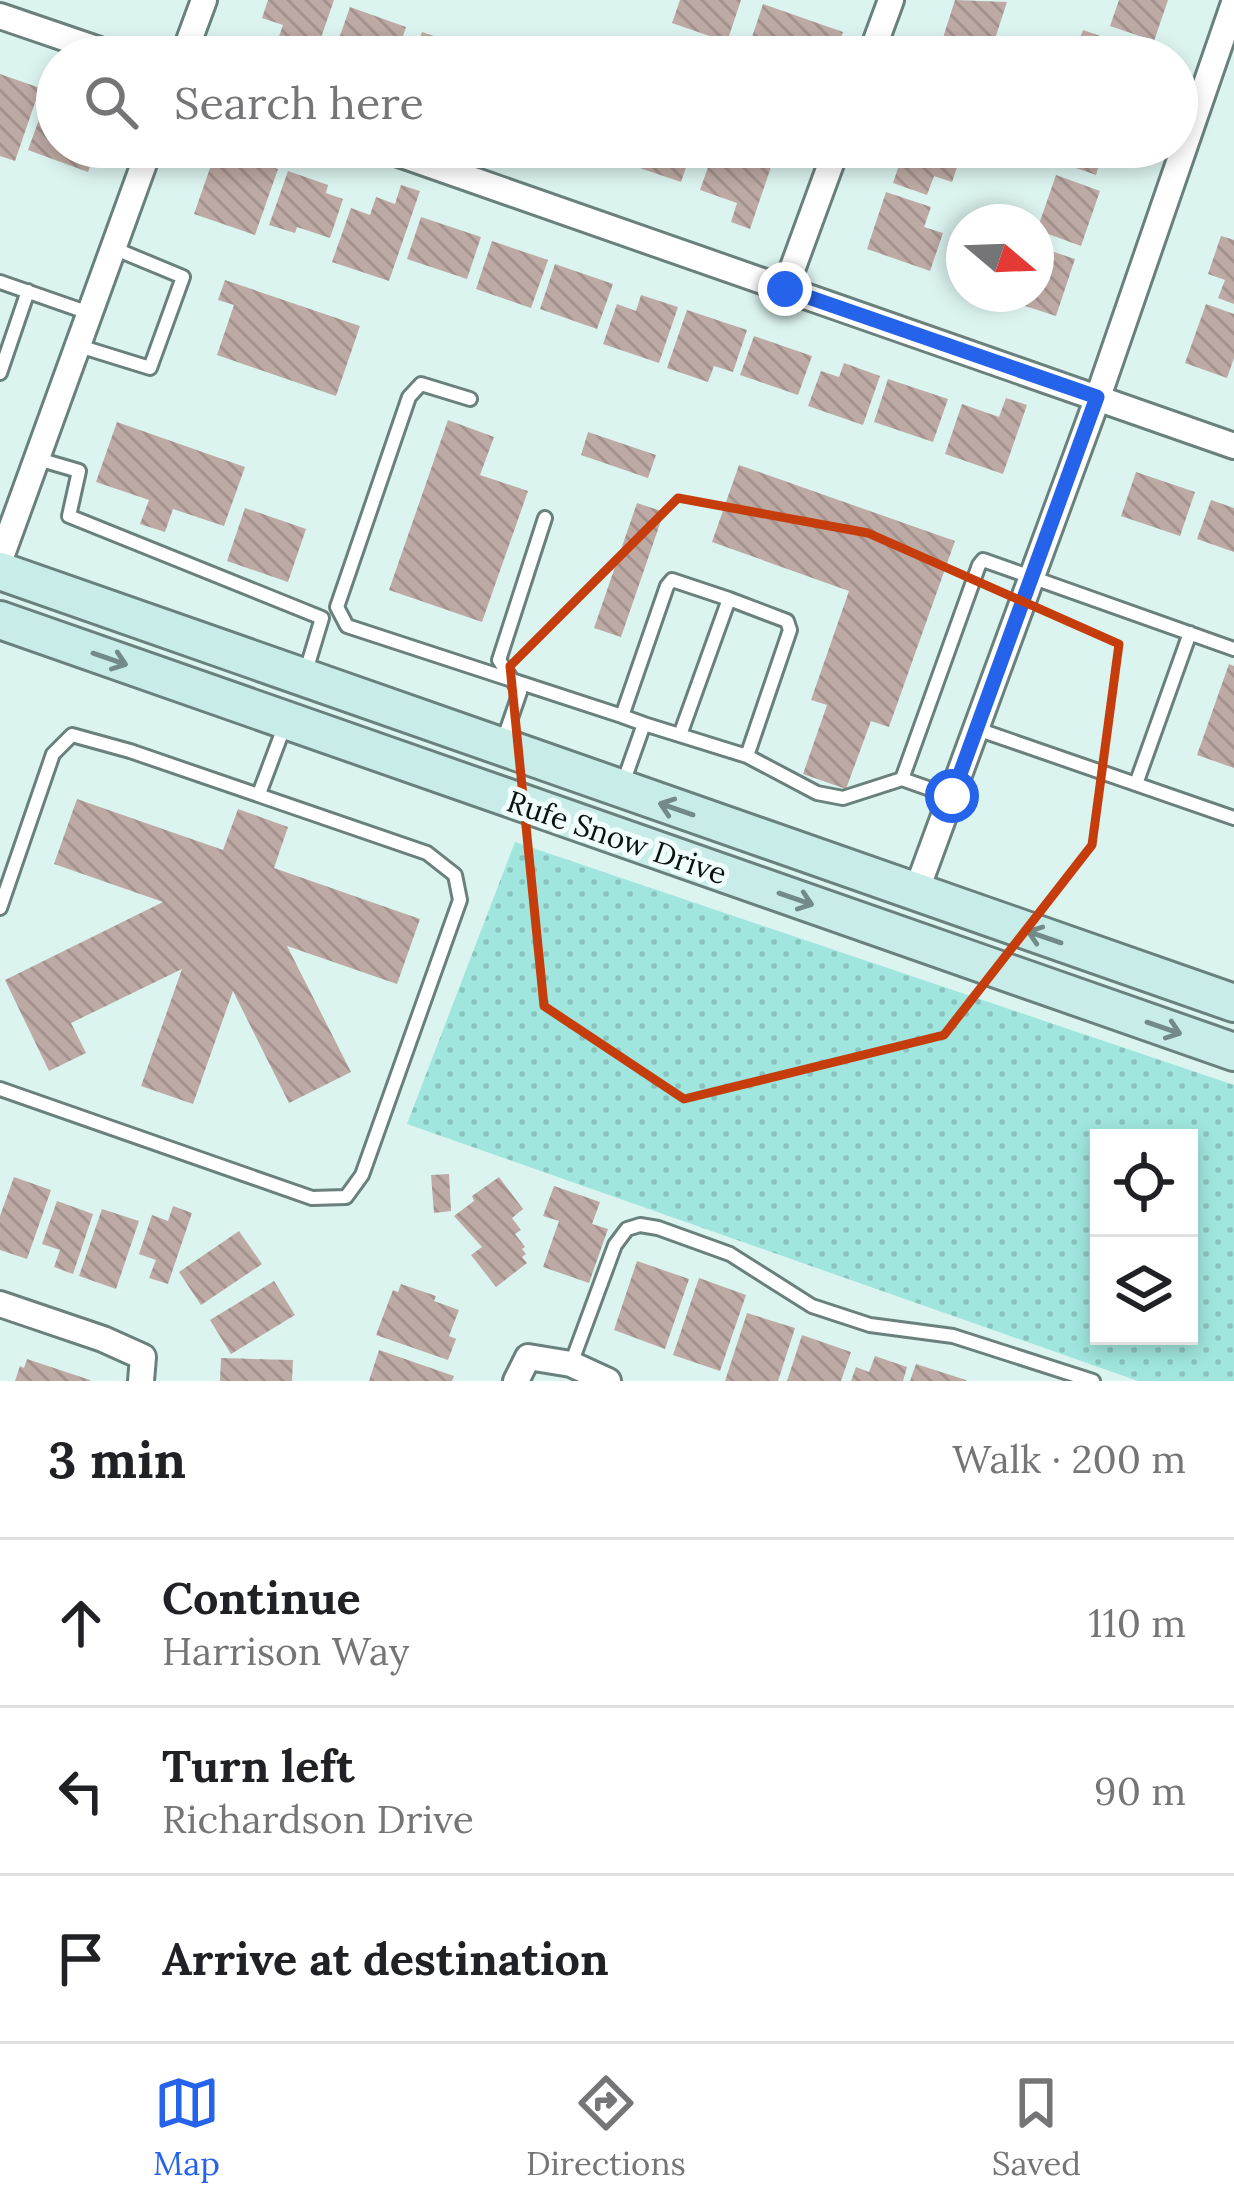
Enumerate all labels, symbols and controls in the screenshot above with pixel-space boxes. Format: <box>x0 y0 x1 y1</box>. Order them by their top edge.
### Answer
search box <box>36 36 1198 168</box>
icon: search <box>78 69 144 135</box>
text: Search here <box>174 74 424 131</box>
north arrow <box>946 204 1054 312</box>
route end <box>758 262 812 316</box>
one-way arrow <box>91 650 128 671</box>
route start <box>925 769 979 823</box>
street label: Rufe Snow Drive <box>502 782 732 892</box>
one-way arrow <box>658 797 695 818</box>
one-way arrow <box>776 890 813 911</box>
one-way arrow <box>1027 925 1064 946</box>
one-way arrow <box>1145 1019 1182 1040</box>
map controls <box>1090 1129 1198 1345</box>
button: locate <box>1090 1129 1198 1237</box>
button: layers <box>1090 1237 1198 1345</box>
text: 3 min <box>48 1427 186 1492</box>
text: Walk · 200 m <box>952 1434 1186 1484</box>
text: Continue <box>162 1569 361 1626</box>
icon: ahead <box>48 1590 114 1656</box>
text: 110 m <box>1088 1598 1186 1648</box>
text: Harrison Way <box>162 1626 409 1676</box>
text: Turn left <box>162 1737 355 1794</box>
icon: left <box>48 1758 114 1824</box>
text: 90 m <box>1094 1766 1186 1816</box>
text: Richardson Drive <box>162 1794 474 1844</box>
icon: arrive <box>48 1926 114 1992</box>
text: Arrive at destination <box>162 1930 609 1987</box>
tab: Map <box>153 2070 220 2184</box>
tab: Directions <box>526 2070 686 2184</box>
tab: Saved <box>992 2070 1081 2184</box>

